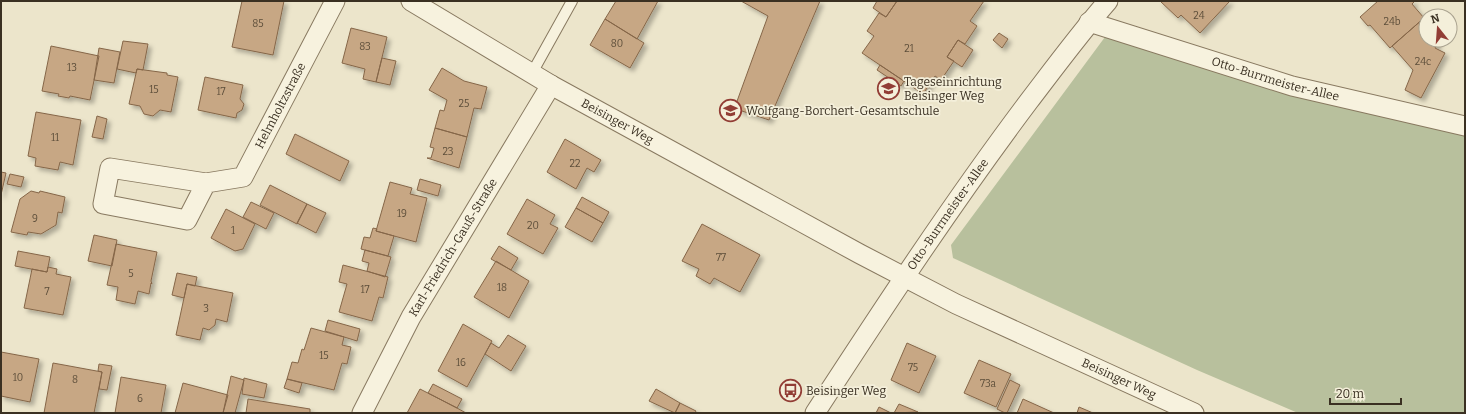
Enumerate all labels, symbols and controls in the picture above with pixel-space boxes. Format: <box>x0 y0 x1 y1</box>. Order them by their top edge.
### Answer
north arrow <box>1418 8 1458 48</box>
house number: 24 <box>1193 10 1205 22</box>
text: N <box>1429 11 1442 26</box>
house number: 24b <box>1383 16 1401 28</box>
house number: 85 <box>252 18 264 30</box>
house number: 80 <box>611 38 623 50</box>
house number: 83 <box>359 41 371 53</box>
house number: 21 <box>904 43 914 55</box>
street label: Otto-Burrmeister-Allee <box>1210 54 1341 104</box>
house number: 24c <box>1415 56 1431 68</box>
street label: Helmholtzstraße <box>252 60 308 151</box>
house number: 13 <box>67 62 77 74</box>
place label: Tageseinrichtung Beisinger Weg <box>904 75 1002 103</box>
school or university icon: Tageseinrichtung Beisinger Weg <box>876 76 902 102</box>
house number: 15 <box>149 84 159 96</box>
house number: 17 <box>217 86 225 98</box>
street label: Beisinger Weg <box>579 96 656 147</box>
house number: 25 <box>459 98 469 110</box>
school or university icon: Wolfgang-Borchert-Gesamtschule <box>718 98 744 124</box>
place label: Wolfgang-Borchert-Gesamtschule <box>746 104 939 118</box>
house number: 11 <box>51 132 59 144</box>
house number: 23 <box>442 146 454 158</box>
street label: Otto-Burrmeister-Allee <box>904 156 991 273</box>
house number: 22 <box>570 158 580 170</box>
street label: Karl-Friedrich-Gauß-Straße <box>406 176 500 319</box>
house number: 19 <box>397 208 407 220</box>
house number: 9 <box>32 213 38 225</box>
house number: 20 <box>527 220 539 232</box>
house number: 1 <box>231 225 235 237</box>
house number: 77 <box>716 252 726 264</box>
house number: 5 <box>128 268 134 280</box>
house number: 18 <box>497 282 507 294</box>
house number: 17 <box>361 284 369 296</box>
house number: 7 <box>44 286 50 298</box>
house number: 3 <box>203 303 209 315</box>
house number: 15 <box>319 350 329 362</box>
street label: Beisinger Weg <box>1080 356 1159 402</box>
house number: 16 <box>456 357 466 369</box>
house number: 75 <box>908 362 918 374</box>
house number: 10 <box>13 372 23 384</box>
house number: 8 <box>72 374 78 386</box>
bus stop icon: Beisinger Weg <box>777 378 803 404</box>
house number: 73a <box>980 378 996 390</box>
scale bar <box>1330 380 1401 406</box>
place label: Beisinger Weg <box>806 384 886 398</box>
text: 20 m <box>1336 387 1365 401</box>
house number: 6 <box>137 393 143 405</box>

